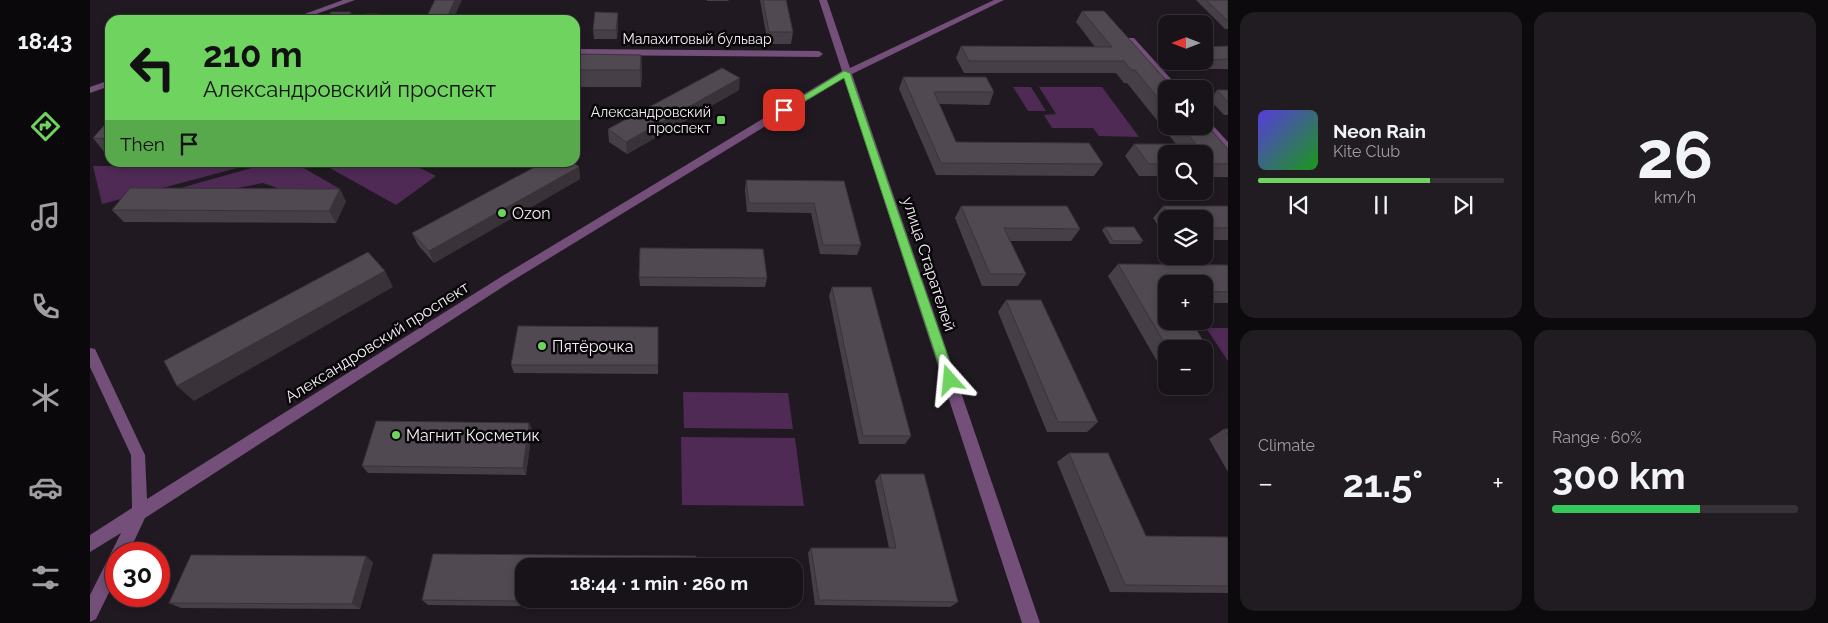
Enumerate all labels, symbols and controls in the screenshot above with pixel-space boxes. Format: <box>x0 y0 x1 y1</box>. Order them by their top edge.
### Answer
north arrow <box>1158 15 1212 70</box>
map controls <box>1158 15 1213 395</box>
text: 18:43 <box>18 28 72 54</box>
street label: Малахитовый бульвар <box>622 31 772 47</box>
text: 210 m <box>203 34 303 75</box>
icon: left <box>120 35 185 100</box>
text: Александровский проспект <box>203 76 496 102</box>
button: sound <box>1158 80 1213 135</box>
pin <box>763 89 805 131</box>
icon: arrive <box>770 96 798 124</box>
place label: Александровский проспект <box>591 104 711 136</box>
icon: directions <box>28 109 63 144</box>
marker: Александровский проспект <box>715 114 727 126</box>
text: 26 <box>1637 117 1713 193</box>
text: Neon Rain <box>1333 120 1426 142</box>
icon: arrive <box>175 130 203 158</box>
text: Then <box>120 133 165 155</box>
text: Kite Club <box>1333 142 1400 161</box>
button: search <box>1158 145 1213 200</box>
text: km/h <box>1654 188 1696 207</box>
icon: previous <box>1285 191 1313 219</box>
icon: pause <box>1367 191 1395 219</box>
icon: next <box>1449 191 1477 219</box>
street label: улица Старателей <box>898 194 960 334</box>
icon: music <box>28 199 63 234</box>
place label: Ozon <box>512 204 551 223</box>
marker: Ozon <box>496 207 508 219</box>
button: layers <box>1158 210 1213 265</box>
button: + <box>1158 275 1213 330</box>
street label: Александровский проспект <box>282 277 473 407</box>
icon: phone <box>28 289 63 324</box>
place label: Пятёрочка <box>552 337 633 356</box>
marker: Пятёрочка <box>536 340 548 352</box>
button: − <box>1158 340 1213 395</box>
position arrow <box>923 353 975 405</box>
icon: climate <box>28 380 63 415</box>
place label: Магнит Косметик <box>406 426 540 445</box>
text: Range · 60% <box>1552 428 1642 447</box>
marker: Магнит Косметик <box>390 429 402 441</box>
text: Climate <box>1258 436 1315 455</box>
text: 300 km <box>1552 453 1686 498</box>
text: 21.5° <box>1342 461 1423 506</box>
text: − <box>1258 467 1273 500</box>
text: + <box>1492 467 1504 500</box>
icon: car <box>28 470 63 505</box>
speed limit sign: 30 <box>105 542 170 607</box>
icon: filters <box>28 560 63 595</box>
text: 18:44 · 1 min · 260 m <box>570 572 748 594</box>

